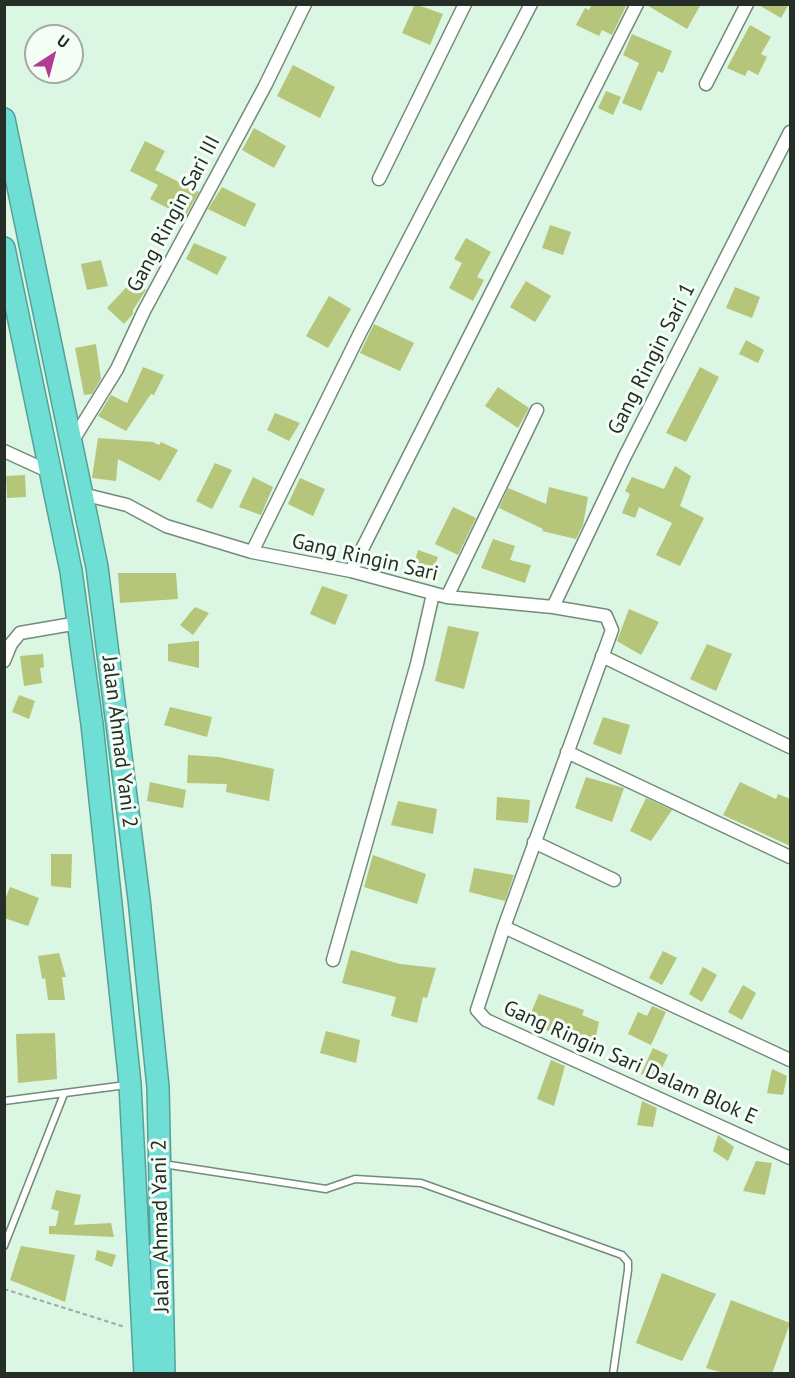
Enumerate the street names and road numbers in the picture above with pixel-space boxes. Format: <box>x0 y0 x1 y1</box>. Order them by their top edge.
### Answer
street label: Gang Ringin Sari III <box>122 131 226 297</box>
street label: Gang Ringin Sari 1 <box>603 279 701 439</box>
street label: Gang Ringin Sari <box>289 529 441 587</box>
street label: Jalan Ahmad Yani 2 <box>96 655 142 829</box>
street label: Gang Ringin Sari Dalam Blok E <box>499 996 761 1130</box>
street label: Jalan Ahmad Yani 2 <box>147 1139 175 1313</box>

